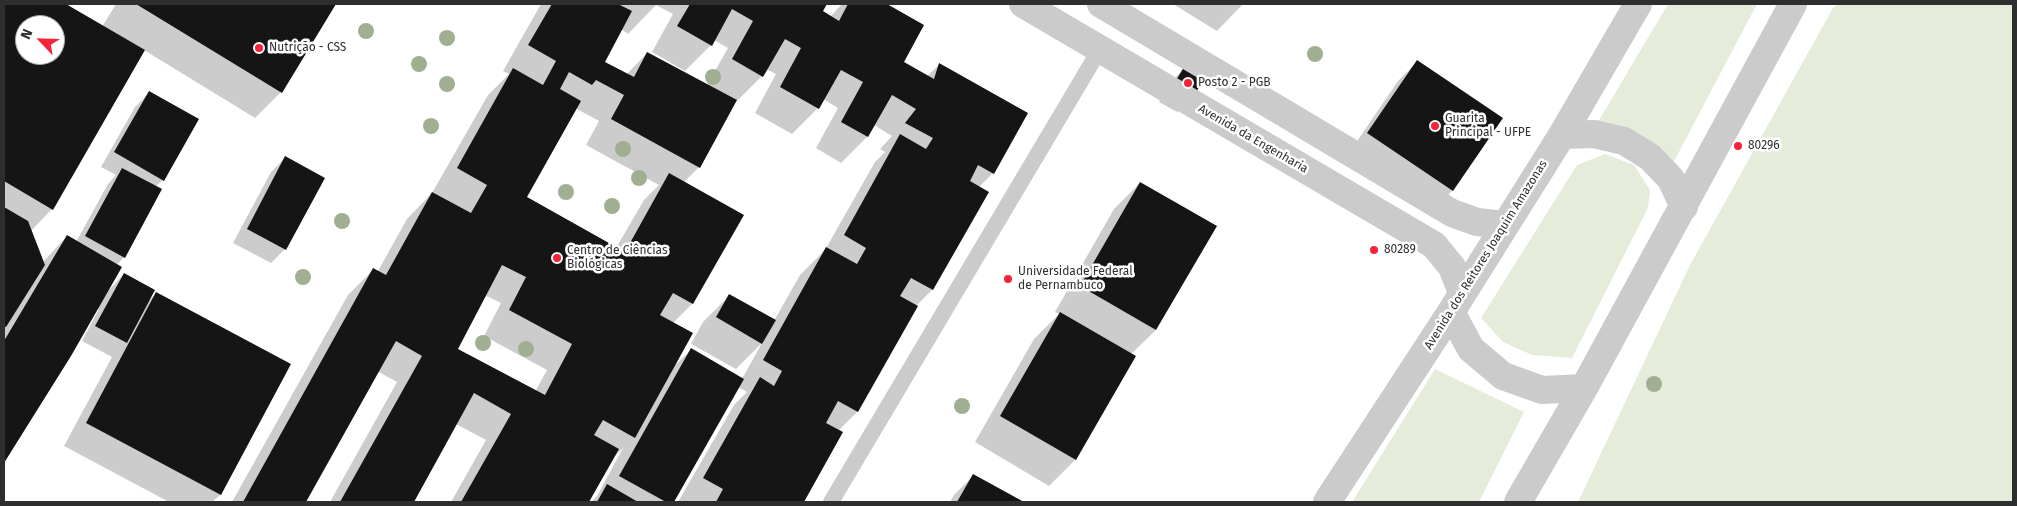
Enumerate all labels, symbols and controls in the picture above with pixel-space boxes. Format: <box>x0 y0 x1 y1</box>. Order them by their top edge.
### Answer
north arrow <box>15 15 65 65</box>
text: N <box>17 26 36 42</box>
place label: Nutrição - CSS <box>269 41 346 55</box>
marker: Nutrição - CSS <box>253 42 265 54</box>
place label: Posto 2 - PGB <box>1198 76 1271 90</box>
marker: Posto 2 - PGB <box>1182 77 1194 89</box>
street label: Avenida da Engenharia <box>1195 102 1311 176</box>
place label: Guarita Principal - UFPE <box>1445 112 1531 140</box>
marker: Guarita Principal - UFPE <box>1429 120 1441 132</box>
place label: 80296 <box>1748 139 1780 153</box>
marker: 80296 <box>1732 140 1744 152</box>
street label: Avenida dos Reitores Joaquim Amazonas <box>1422 158 1550 352</box>
place label: 80289 <box>1384 243 1416 257</box>
place label: Centro de Ciências Biológicas <box>567 244 668 272</box>
marker: 80289 <box>1368 244 1380 256</box>
marker: Centro de Ciências Biológicas <box>551 252 563 264</box>
place label: Universidade Federal de Pernambuco <box>1018 265 1133 293</box>
marker: Universidade Federal de Pernambuco <box>1002 273 1014 285</box>

